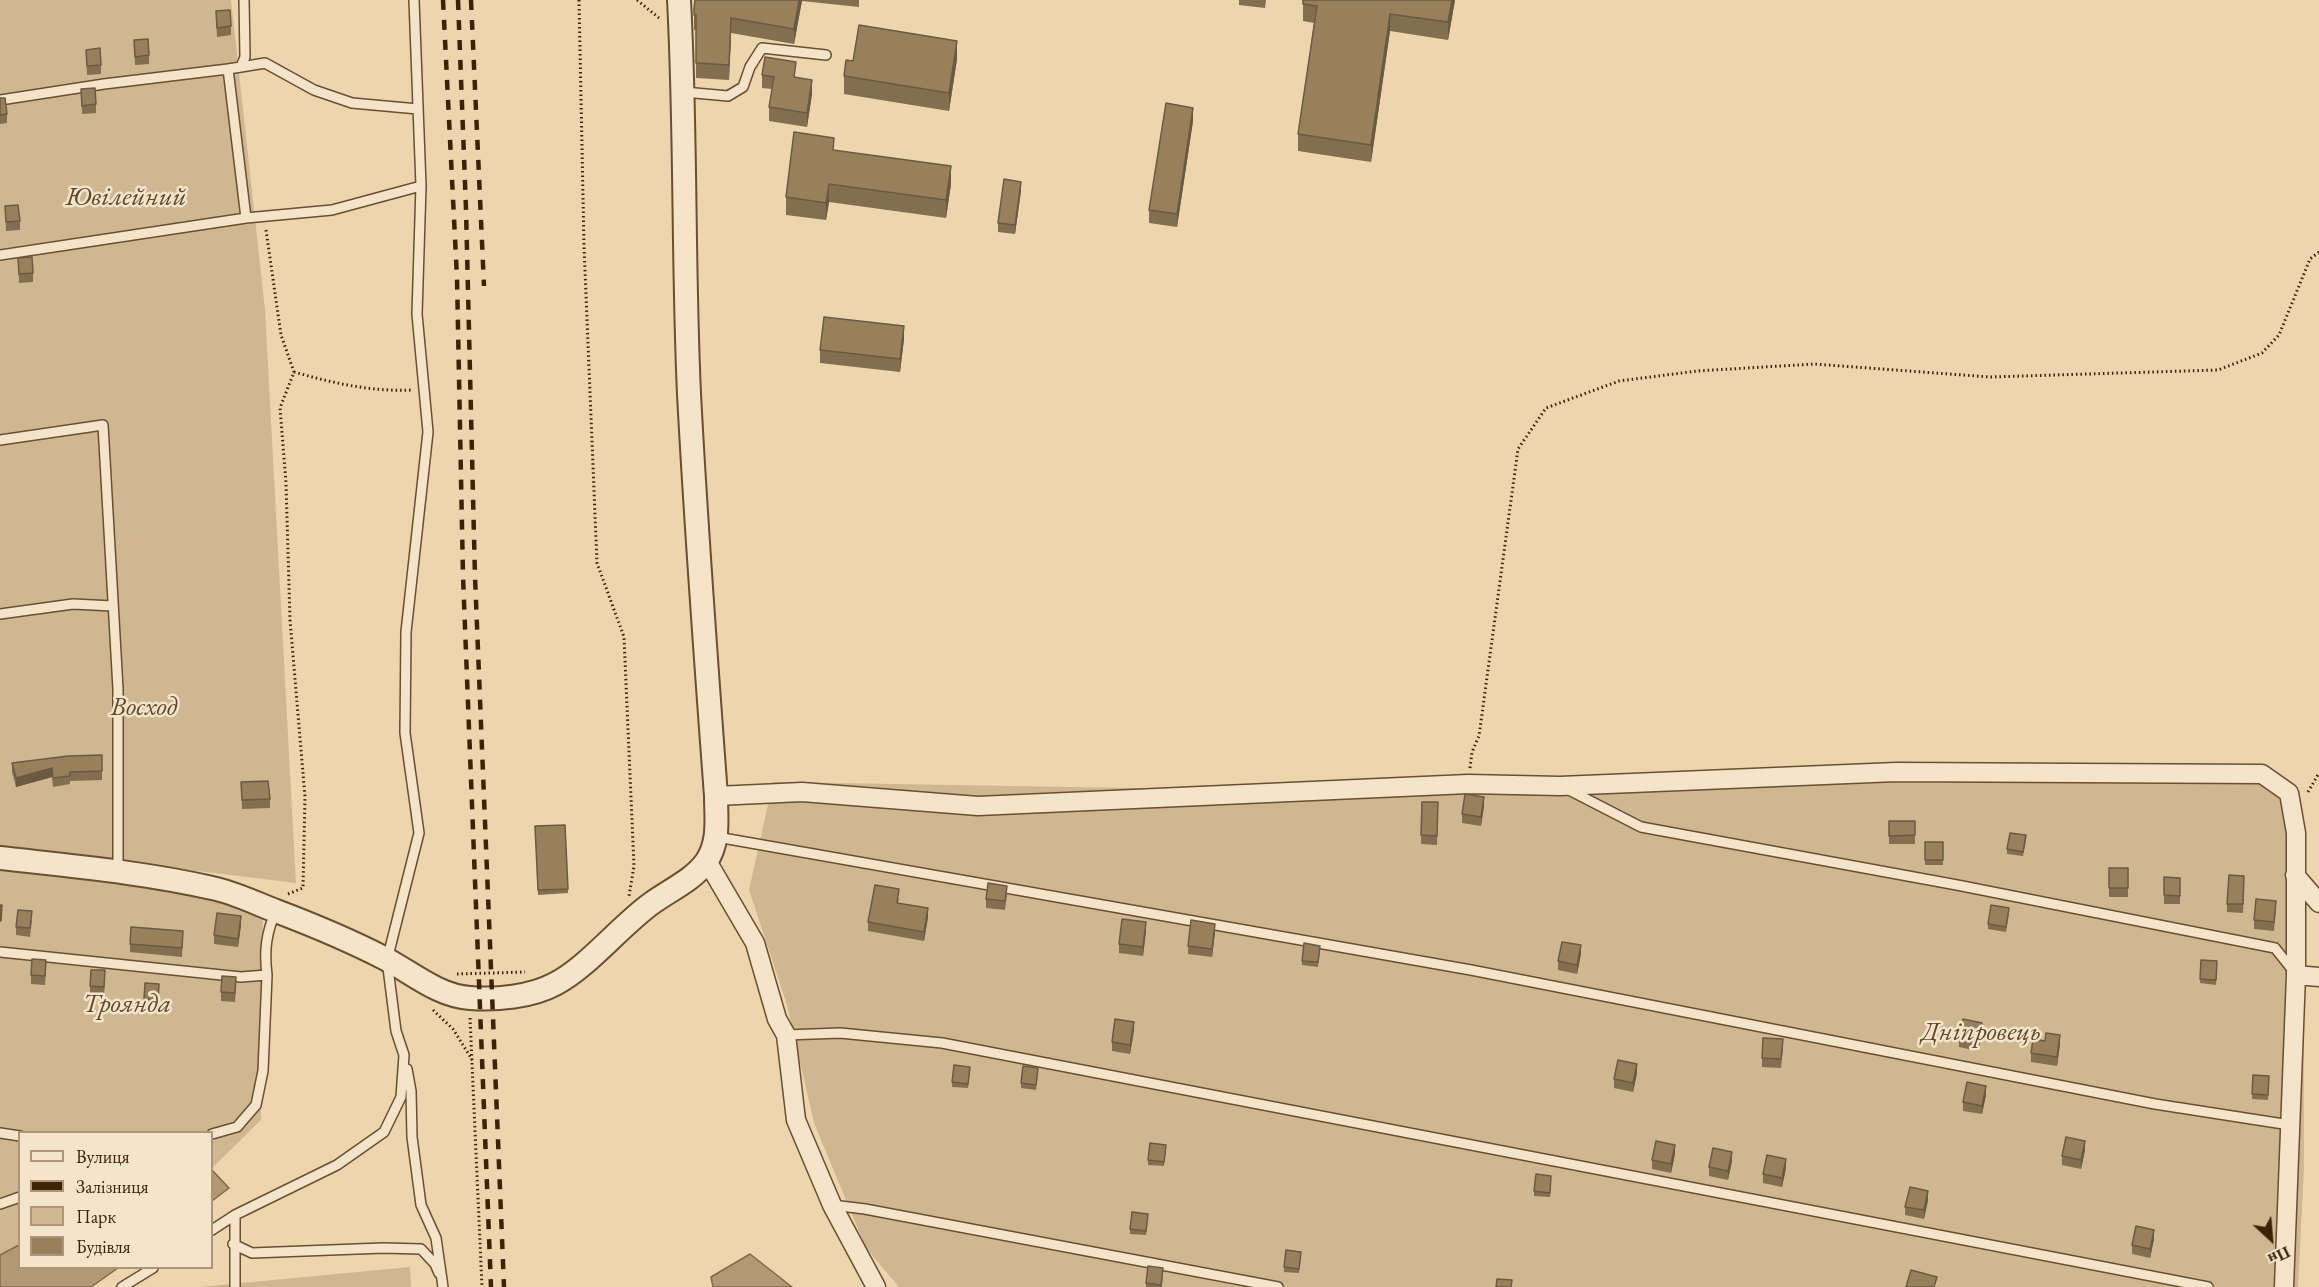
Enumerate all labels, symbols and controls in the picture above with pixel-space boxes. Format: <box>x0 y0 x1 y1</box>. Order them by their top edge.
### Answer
park label: Ювілейний <box>65 182 187 214</box>
park label: Восход <box>110 692 178 724</box>
park label: Троянда <box>83 989 171 1021</box>
park label: Дніпровець <box>1921 1017 2041 1049</box>
legend <box>18 1131 213 1269</box>
text: Вулиця <box>76 1145 129 1168</box>
text: Залізниця <box>76 1175 149 1198</box>
text: Парк <box>76 1205 116 1228</box>
north arrow <box>2241 1209 2301 1269</box>
text: Будівля <box>76 1235 131 1258</box>
text: Пн <box>2265 1241 2294 1270</box>

